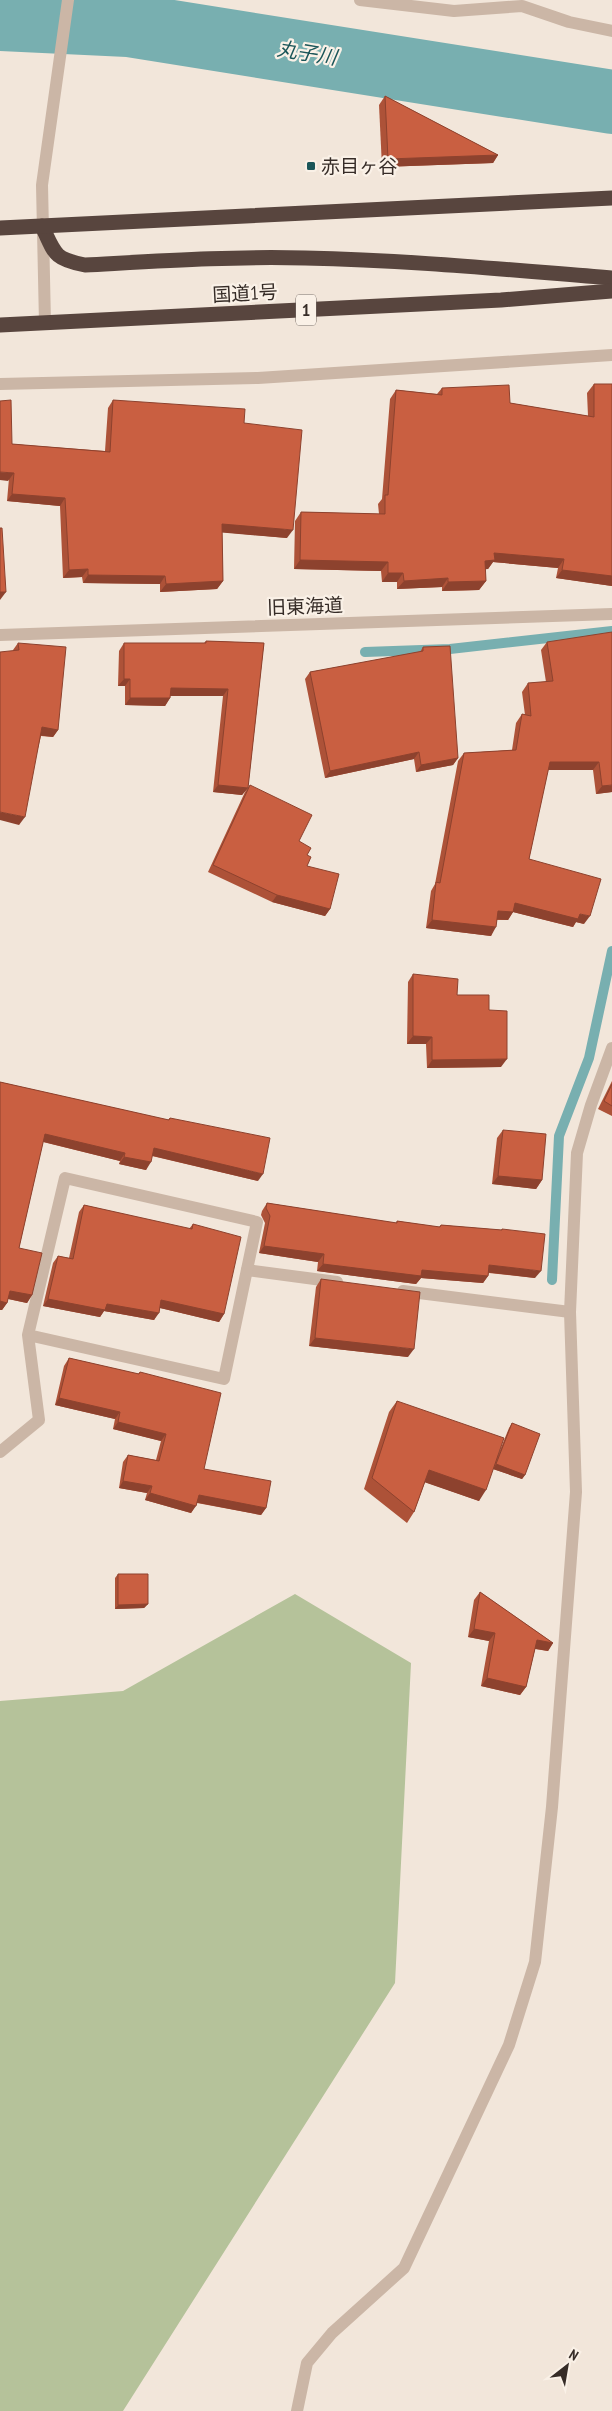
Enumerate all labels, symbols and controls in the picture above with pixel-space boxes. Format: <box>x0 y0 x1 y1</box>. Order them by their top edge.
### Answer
water label: 丸子川 <box>275 35 341 71</box>
place label: 赤目ヶ谷 <box>321 154 397 178</box>
marker: 赤目ヶ谷 <box>305 160 317 172</box>
street label: 国道1号 <box>212 279 278 307</box>
road number: 1 <box>296 294 316 326</box>
street label: 旧東海道 <box>267 593 343 619</box>
north arrow <box>542 2341 592 2391</box>
text: N <box>566 2345 582 2365</box>

